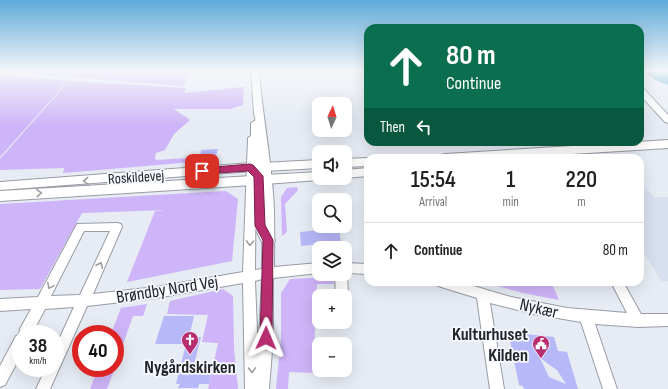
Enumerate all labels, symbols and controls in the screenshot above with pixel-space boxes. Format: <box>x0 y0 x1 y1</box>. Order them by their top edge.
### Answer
text: 80 m <box>446 39 495 72</box>
icon: ahead <box>380 40 432 92</box>
text: Continue <box>446 73 501 94</box>
north arrow <box>312 97 352 137</box>
map controls <box>312 97 352 377</box>
icon: left <box>413 116 435 138</box>
text: Then <box>380 118 405 137</box>
button: sound <box>312 145 352 185</box>
pin <box>185 154 219 188</box>
icon: arrive <box>191 160 213 182</box>
text: 15:54 <box>411 165 456 194</box>
text: 1 <box>506 165 515 194</box>
text: 220 <box>566 165 597 194</box>
street label: Roskildevej <box>107 166 165 189</box>
one-way arrow <box>83 176 89 185</box>
one-way arrow <box>36 189 42 198</box>
button: search <box>312 193 352 233</box>
text: Arrival <box>419 194 447 210</box>
text: min <box>503 194 519 210</box>
text: m <box>577 194 586 210</box>
one-way arrow <box>246 240 254 246</box>
icon: ahead <box>380 240 402 262</box>
button: layers <box>312 241 352 281</box>
text: Continue <box>414 241 463 260</box>
text: 80 m <box>603 241 628 260</box>
one-way arrow <box>95 262 103 270</box>
street label: Brøndby Nord Vej <box>115 271 219 308</box>
one-way arrow <box>47 282 55 289</box>
button: + <box>312 289 352 329</box>
street label: Nykær <box>518 294 560 323</box>
position arrow <box>245 317 287 359</box>
place label: Kulturhuset Kilden <box>452 324 528 366</box>
speed limit sign: 40 <box>72 325 124 377</box>
church icon: Nygårdskirken <box>180 330 200 355</box>
text: 38 <box>29 334 47 358</box>
public building icon: Kulturhuset Kilden <box>531 334 551 359</box>
button: − <box>312 337 352 377</box>
text: km/h <box>29 355 47 367</box>
place label: Nygårdskirken <box>144 357 236 378</box>
one-way arrow <box>247 367 256 373</box>

